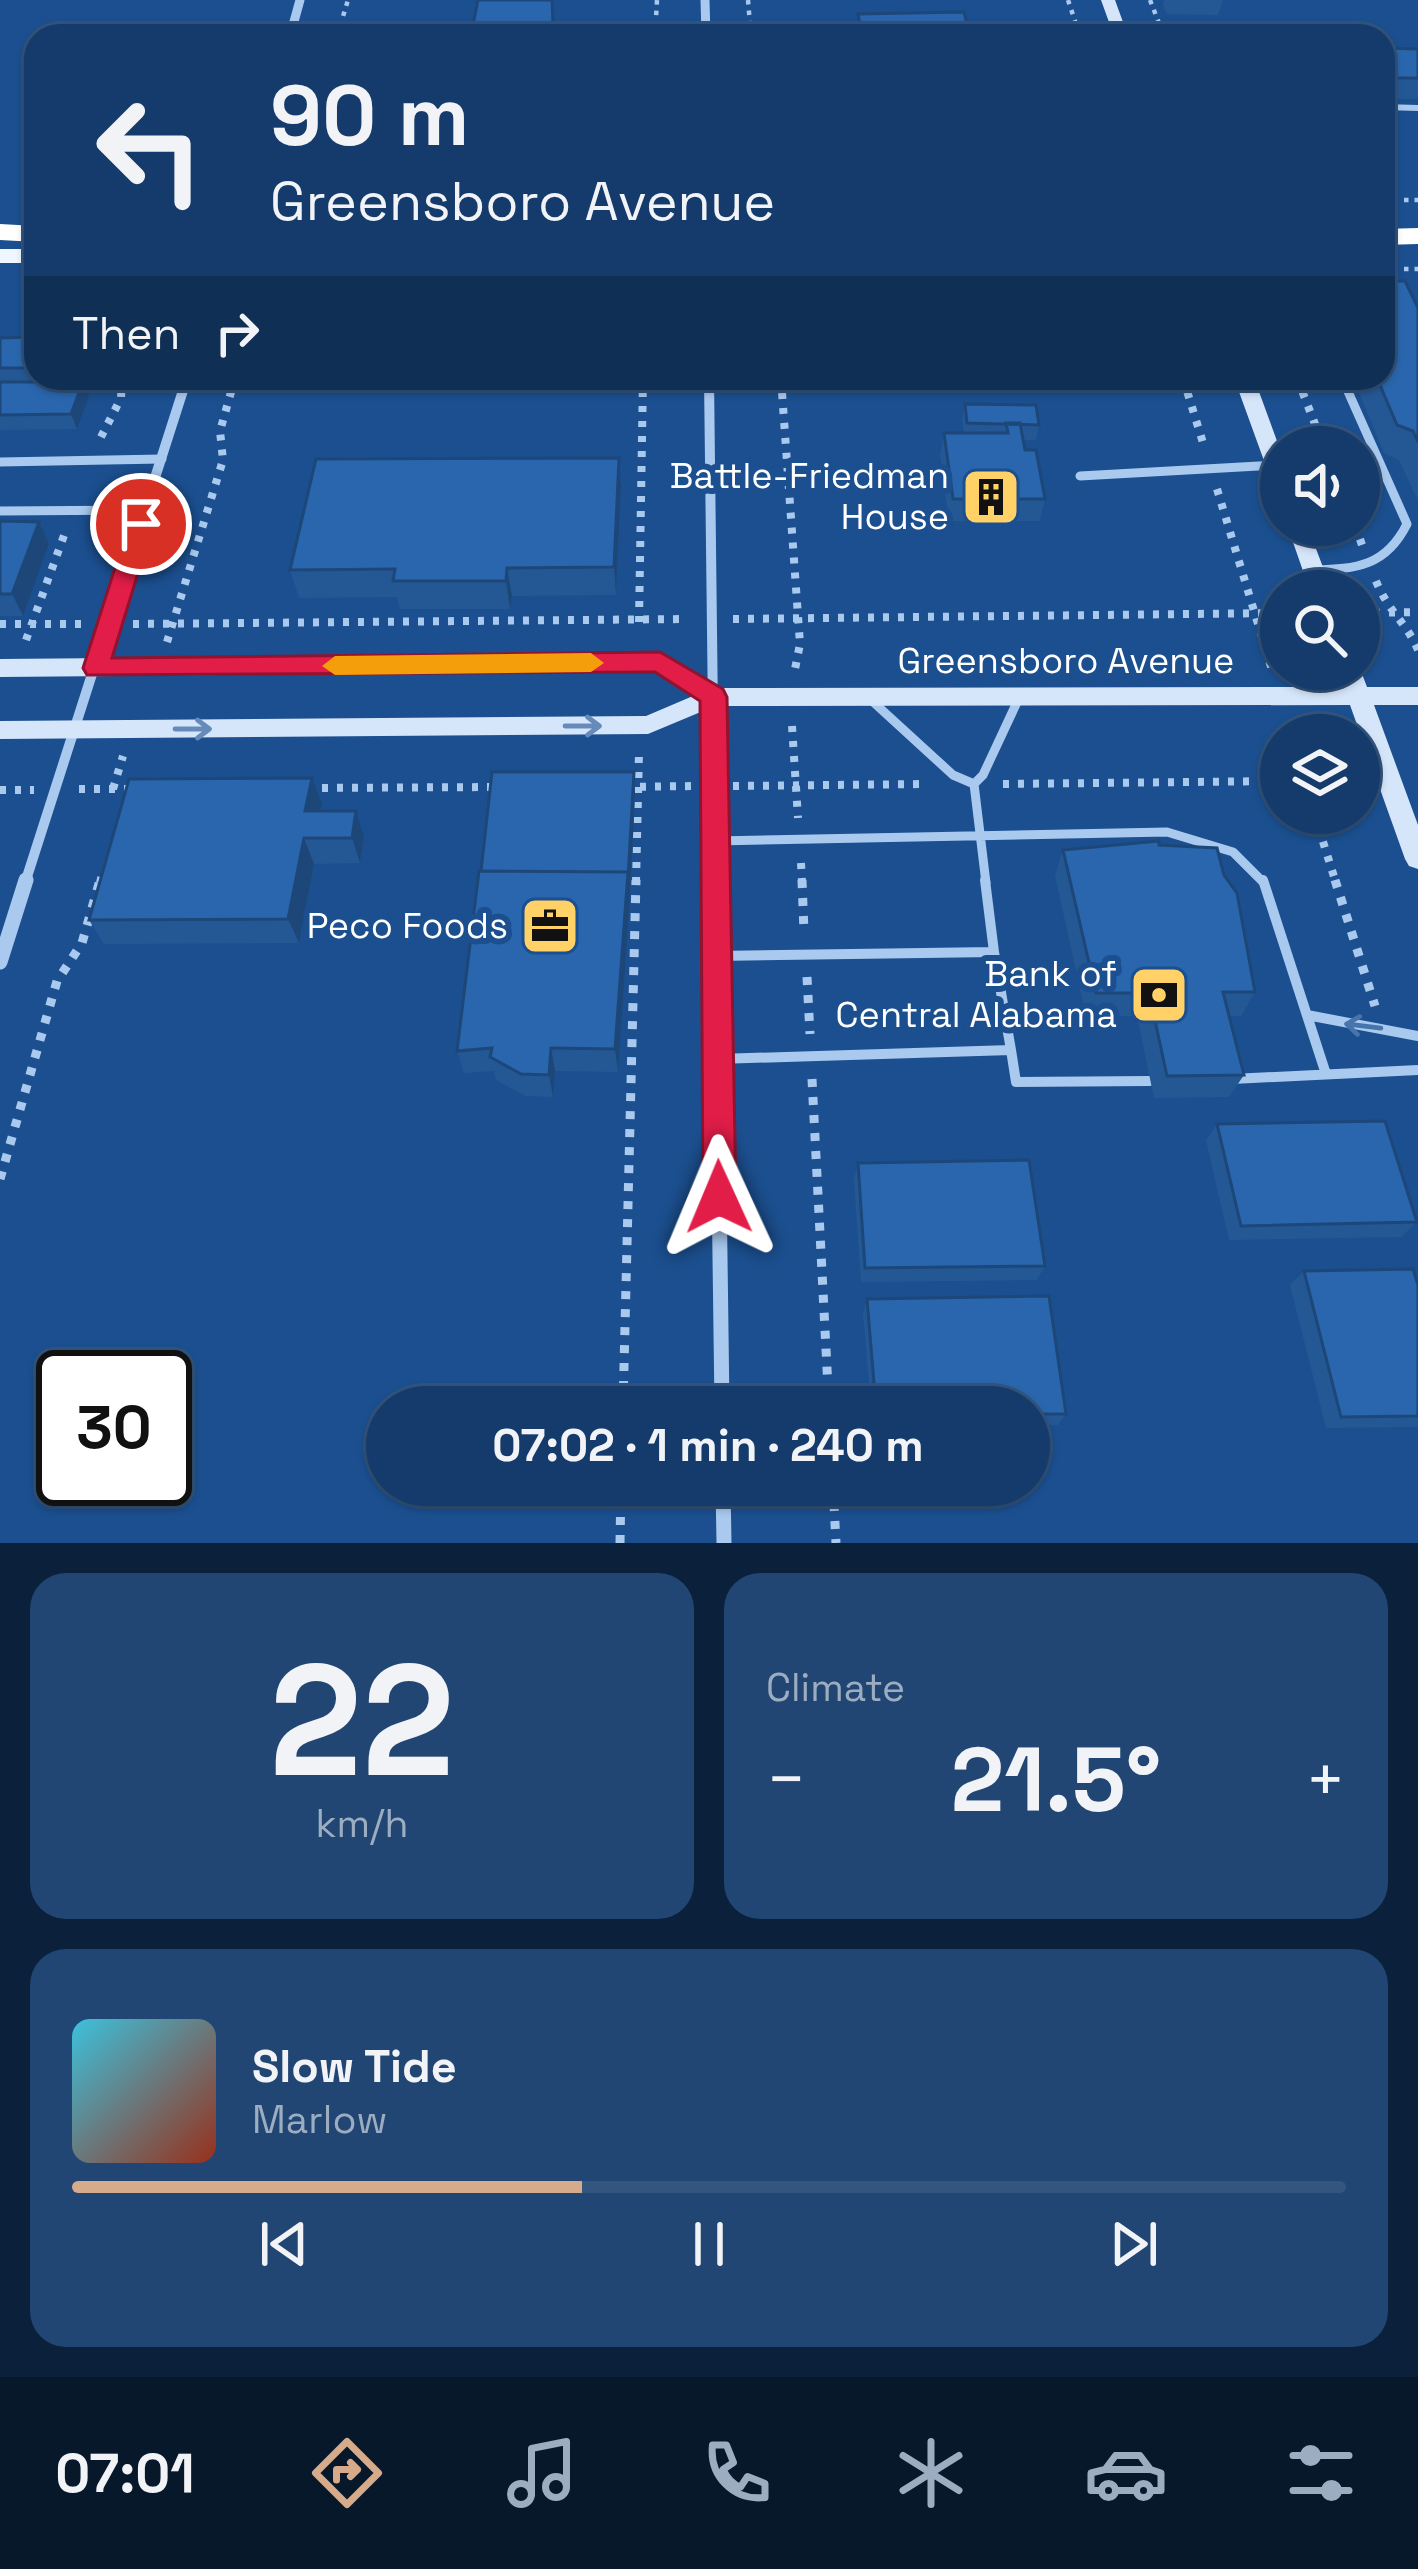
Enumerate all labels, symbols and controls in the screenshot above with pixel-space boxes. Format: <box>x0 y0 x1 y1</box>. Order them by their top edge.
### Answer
text: 90 m <box>270 62 469 170</box>
icon: left <box>72 72 228 228</box>
text: Greensboro Avenue <box>270 167 775 236</box>
icon: right <box>204 300 270 366</box>
text: Then <box>72 305 180 362</box>
map controls <box>1260 426 1380 834</box>
button: sound <box>1260 426 1380 546</box>
place label: Battle-Friedman House <box>670 453 949 540</box>
building icon: Battle-Friedman House <box>960 466 1022 528</box>
pin <box>90 473 192 575</box>
icon: arrive <box>108 491 174 557</box>
button: search <box>1260 570 1380 690</box>
street label: Greensboro Avenue <box>898 638 1234 684</box>
button: layers <box>1260 714 1380 834</box>
one-way arrow <box>563 715 602 737</box>
one-way arrow <box>173 717 212 740</box>
office icon: Peco Foods <box>519 895 581 957</box>
place label: Peco Foods <box>307 903 508 949</box>
place label: Bank of Central Alabama <box>835 951 1117 1038</box>
bank icon: Bank of Central Alabama <box>1128 964 1190 1026</box>
one-way arrow <box>1344 1014 1383 1036</box>
position arrow <box>656 1134 782 1260</box>
speed limit sign: 30 <box>36 1350 192 1506</box>
text: 07:02 · 1 min · 240 m <box>492 1417 924 1474</box>
text: 22 <box>269 1621 455 1821</box>
text: Climate <box>766 1663 905 1712</box>
text: 21.5° <box>951 1722 1161 1837</box>
text: − <box>766 1737 807 1821</box>
text: + <box>1305 1737 1346 1821</box>
text: km/h <box>316 1799 408 1848</box>
text: Slow Tide <box>252 2038 457 2095</box>
text: Marlow <box>252 2095 387 2144</box>
icon: previous <box>251 2211 317 2277</box>
icon: pause <box>676 2211 742 2277</box>
icon: next <box>1101 2211 1167 2277</box>
icon: directions <box>305 2431 389 2515</box>
icon: music <box>500 2431 584 2515</box>
icon: phone <box>695 2431 779 2515</box>
icon: climate <box>889 2431 973 2515</box>
icon: car <box>1084 2431 1168 2515</box>
icon: filters <box>1279 2431 1363 2515</box>
text: 07:01 <box>55 2439 195 2508</box>

